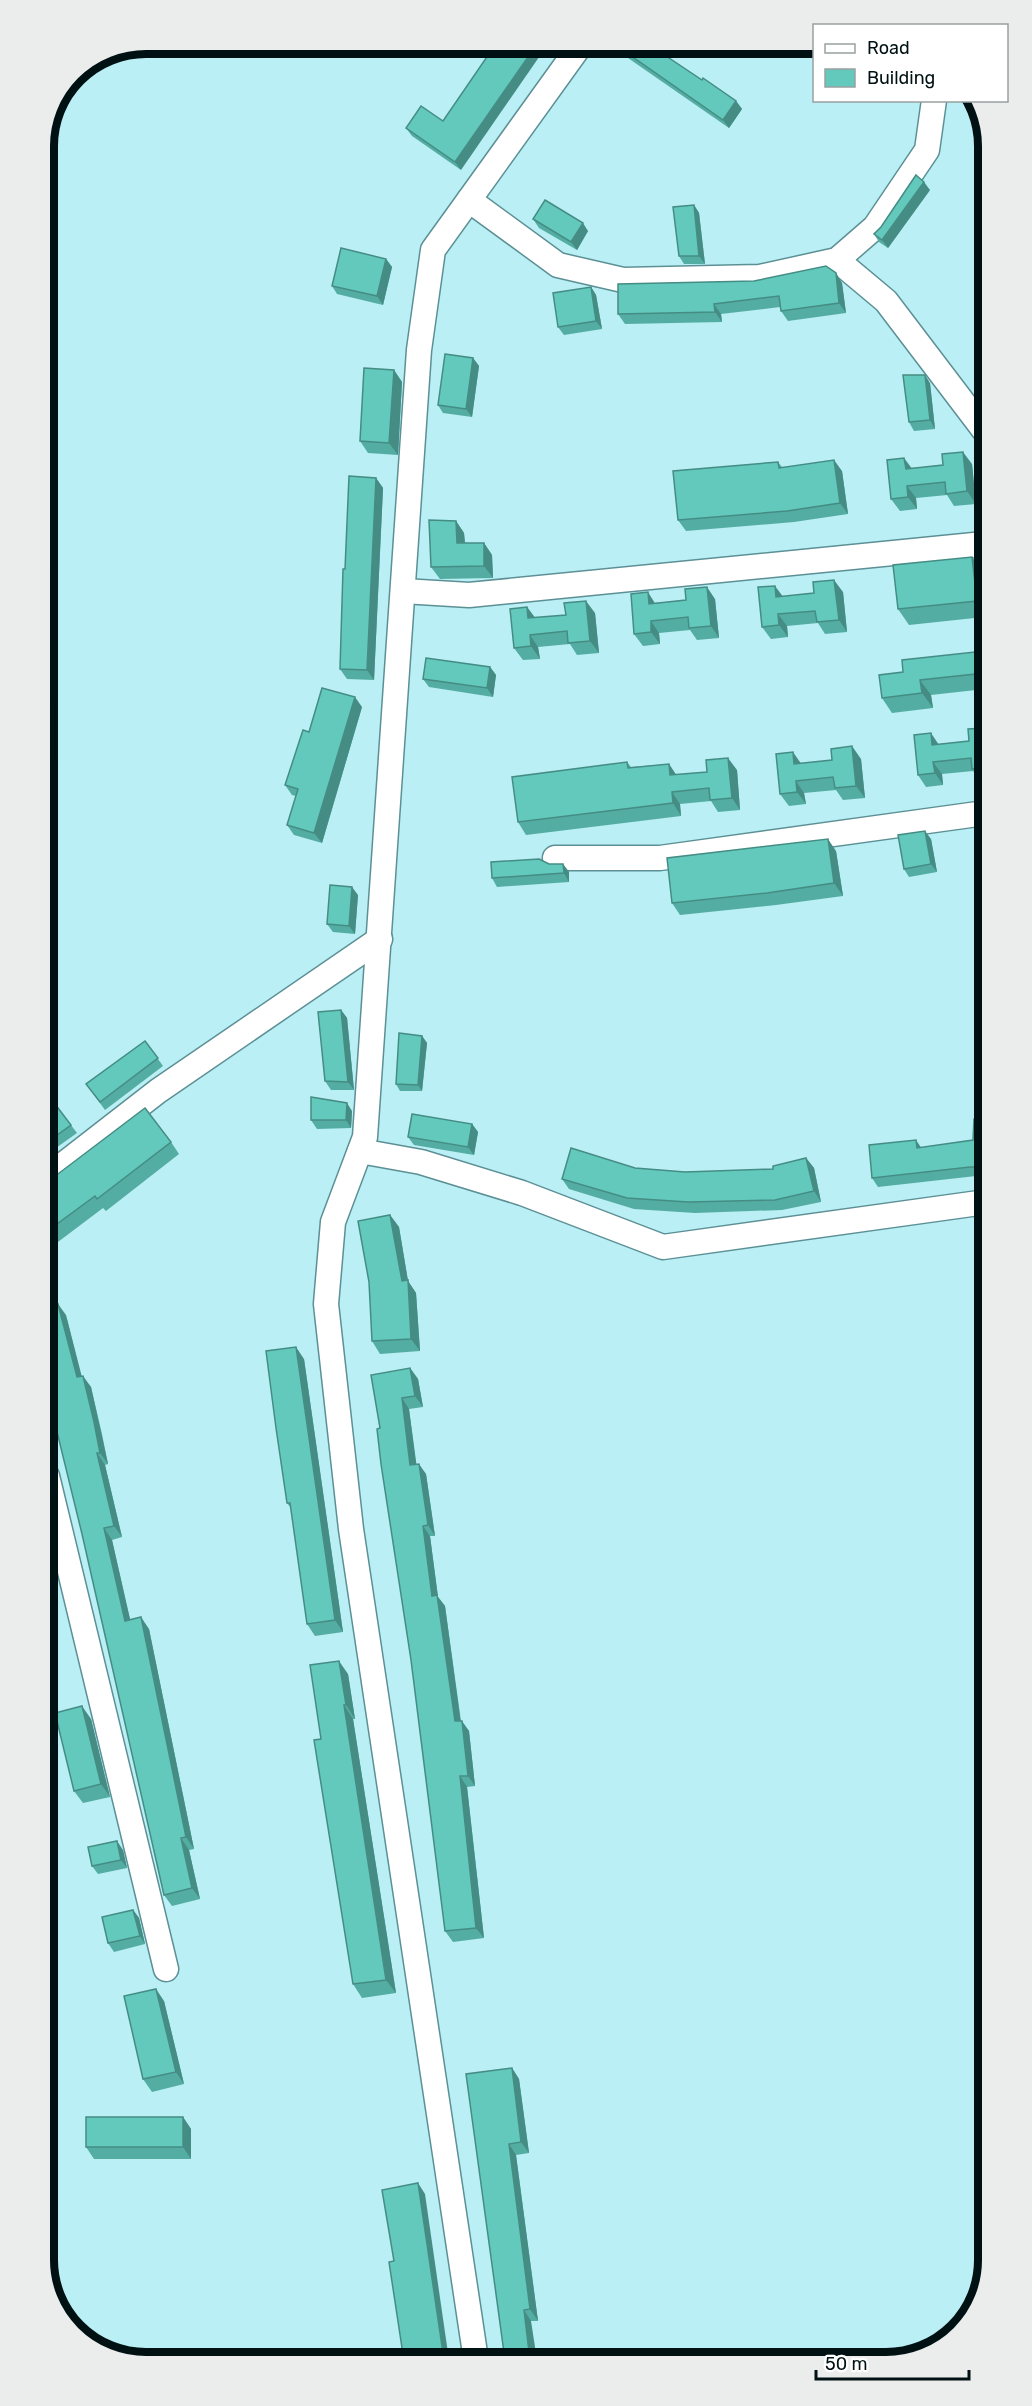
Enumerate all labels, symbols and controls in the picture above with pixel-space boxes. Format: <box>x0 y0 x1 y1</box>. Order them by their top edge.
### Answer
legend <box>813 24 1008 102</box>
text: Road <box>867 37 910 59</box>
text: Building <box>867 67 935 89</box>
scale bar <box>816 2343 969 2381</box>
text: 50 m <box>825 2353 868 2375</box>

